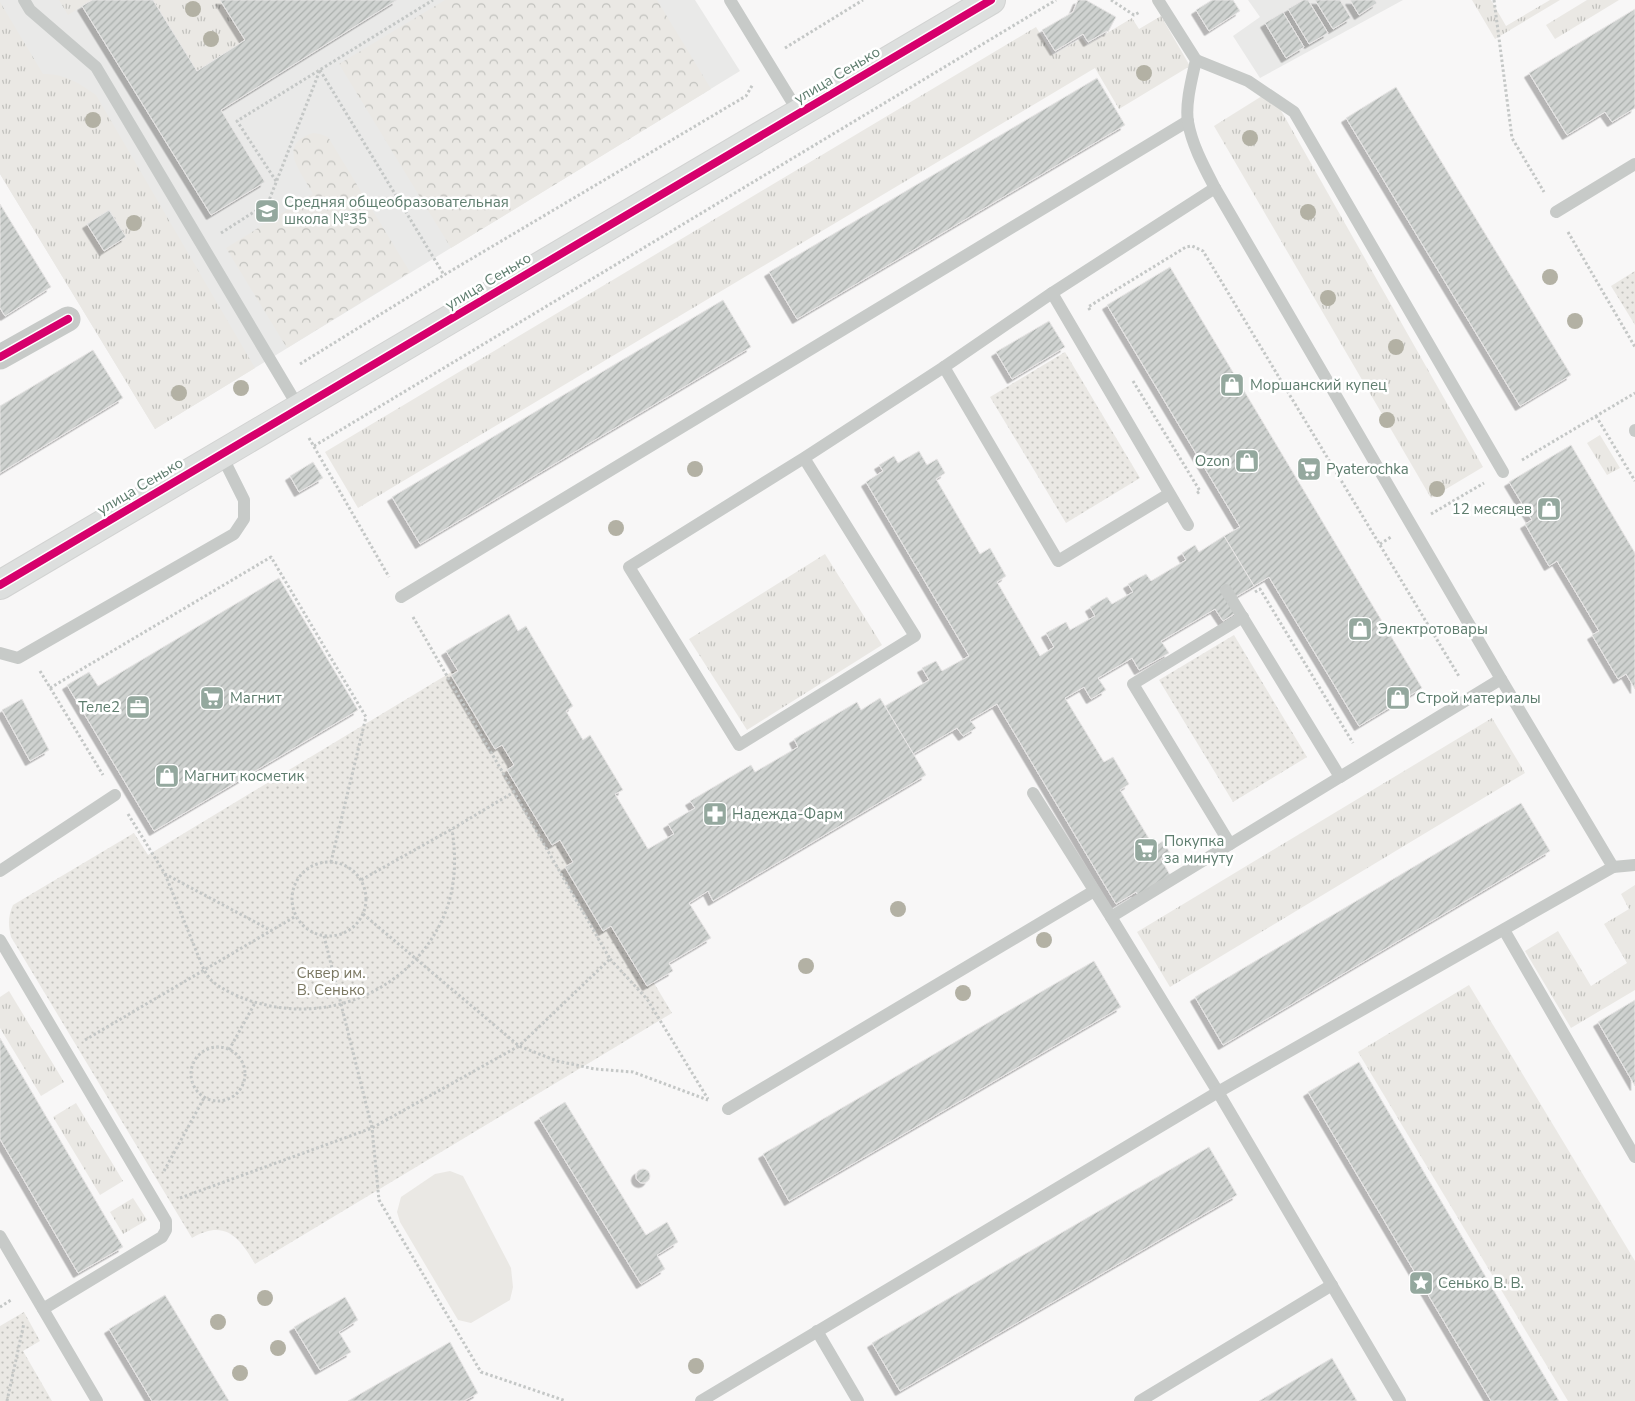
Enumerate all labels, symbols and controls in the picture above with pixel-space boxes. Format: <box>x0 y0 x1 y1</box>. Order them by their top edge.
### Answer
street label: улица Сенько <box>790 41 884 109</box>
place label: Средняя общеобразовательная школа №35 <box>284 192 509 229</box>
school or university icon: Средняя общеобразовательная школа №35 <box>254 198 280 224</box>
street label: улица Сенько <box>441 247 535 315</box>
shop icon: Моршанский купец <box>1219 372 1245 398</box>
place label: Моршанский купец <box>1250 375 1387 395</box>
shop icon: Ozon <box>1234 448 1260 474</box>
place label: Ozon <box>1195 451 1230 471</box>
street label: улица Сенько <box>93 452 187 520</box>
supermarket icon: Pyaterochka <box>1296 456 1322 482</box>
place label: Pyaterochka <box>1326 459 1409 479</box>
shop icon: 12 месяцев <box>1536 496 1562 522</box>
place label: 12 месяцев <box>1452 499 1532 519</box>
shop icon: Электротовары <box>1347 616 1373 642</box>
place label: Электротовары <box>1378 619 1488 639</box>
supermarket icon: Магнит <box>199 685 225 711</box>
shop icon: Строй материалы <box>1385 685 1411 711</box>
place label: Магнит <box>230 688 282 708</box>
place label: Строй материалы <box>1416 688 1541 708</box>
office icon: Теле2 <box>125 694 151 720</box>
place label: Теле2 <box>78 697 120 717</box>
shop icon: Магнит косметик <box>154 763 180 789</box>
place label: Магнит косметик <box>184 766 304 786</box>
pharmacy icon: Надежда-Фарм <box>702 801 728 827</box>
place label: Надежда-Фарм <box>732 804 843 824</box>
place label: Покупка за минуту <box>1164 831 1233 868</box>
supermarket icon: Покупка за минуту <box>1133 837 1159 863</box>
park label: Сквер им. В. Сенько <box>296 963 366 1000</box>
place icon: Сенько В. В. <box>1408 1270 1434 1296</box>
place label: Сенько В. В. <box>1438 1273 1524 1293</box>

